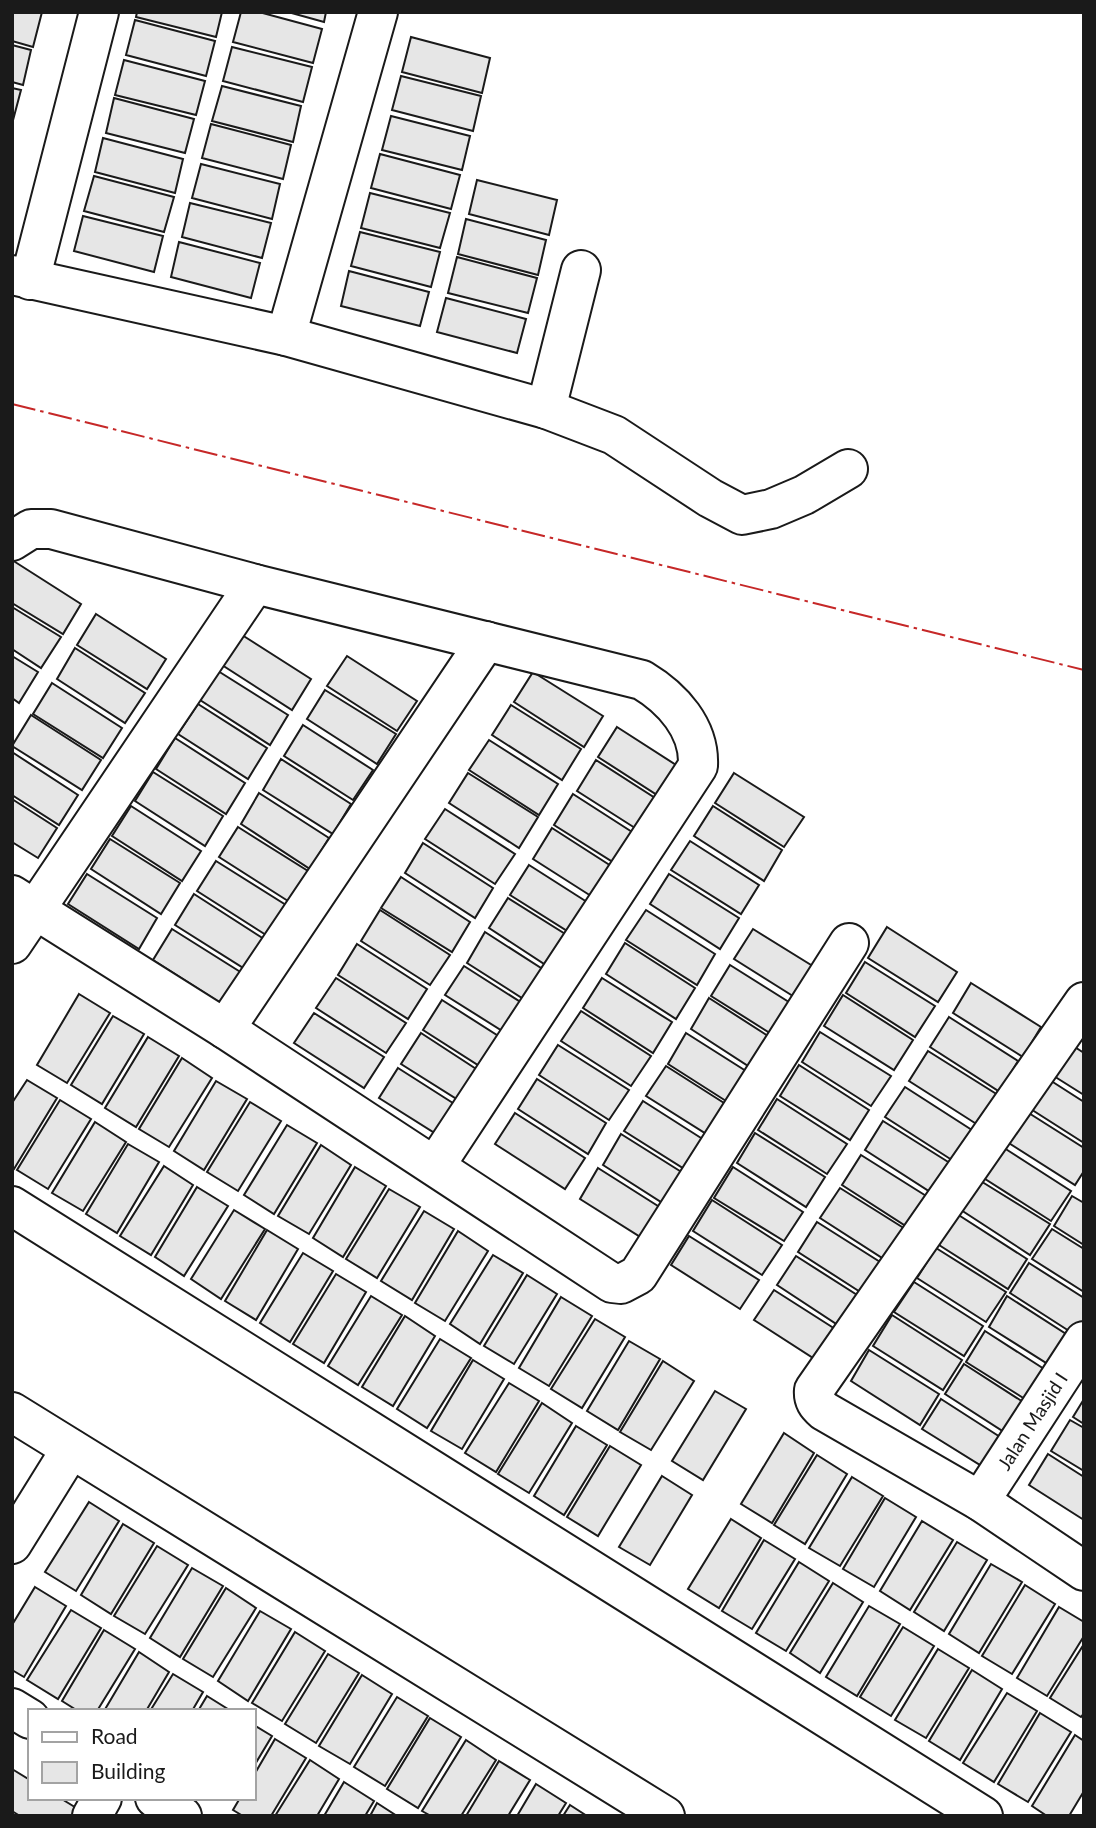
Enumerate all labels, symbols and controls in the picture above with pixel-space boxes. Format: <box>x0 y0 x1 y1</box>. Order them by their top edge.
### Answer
street label: Jalan Masjid I <box>992 1368 1072 1474</box>
legend <box>28 1709 256 1800</box>
text: Road <box>91 1723 138 1748</box>
text: Building <box>91 1758 166 1783</box>

